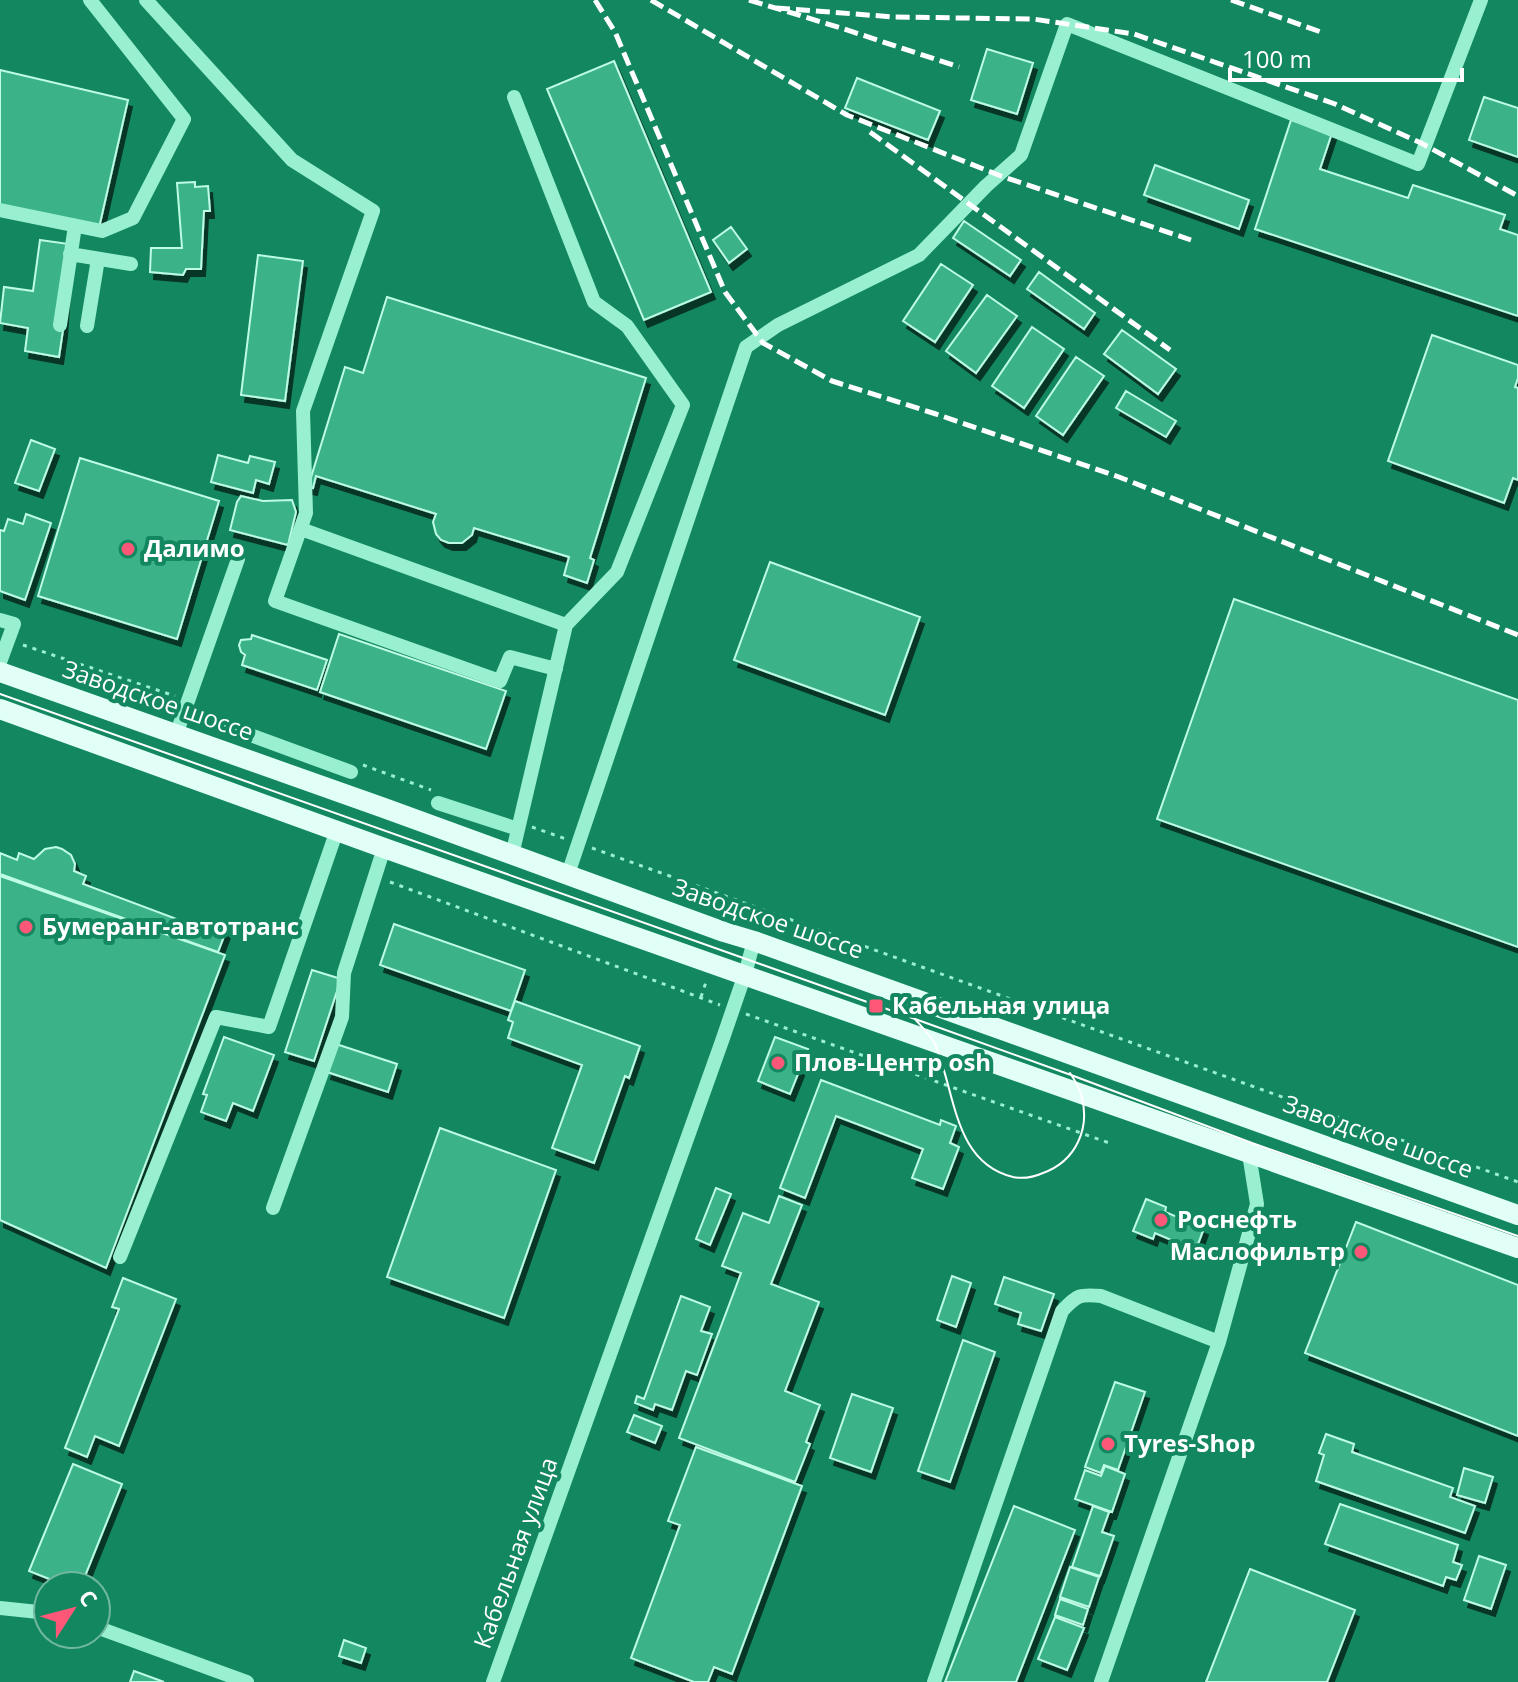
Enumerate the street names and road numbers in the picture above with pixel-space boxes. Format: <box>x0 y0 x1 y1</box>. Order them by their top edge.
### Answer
street label: Заводское шоссе <box>59 651 258 748</box>
street label: Заводское шоссе <box>669 869 868 966</box>
street label: Заводское шоссе <box>1279 1086 1478 1185</box>
street label: Кабельная улица <box>465 1452 564 1653</box>

